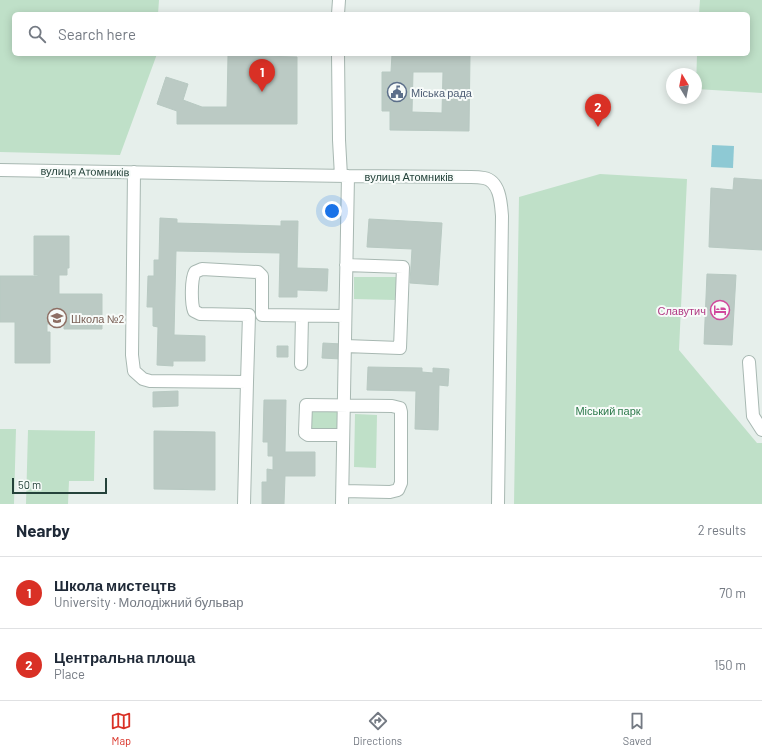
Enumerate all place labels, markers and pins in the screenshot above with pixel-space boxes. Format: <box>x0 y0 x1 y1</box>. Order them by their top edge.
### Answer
pin: 1 <box>249 59 275 92</box>
public building icon: Міська рада <box>386 81 408 103</box>
place label: Міська рада <box>411 86 473 99</box>
pin: 2 <box>585 94 611 127</box>
hotel icon: Славутич <box>709 299 731 321</box>
place label: Славутич <box>658 304 706 317</box>
school or university icon: Школа №2 <box>46 307 68 329</box>
place label: Школа №2 <box>71 312 124 325</box>

